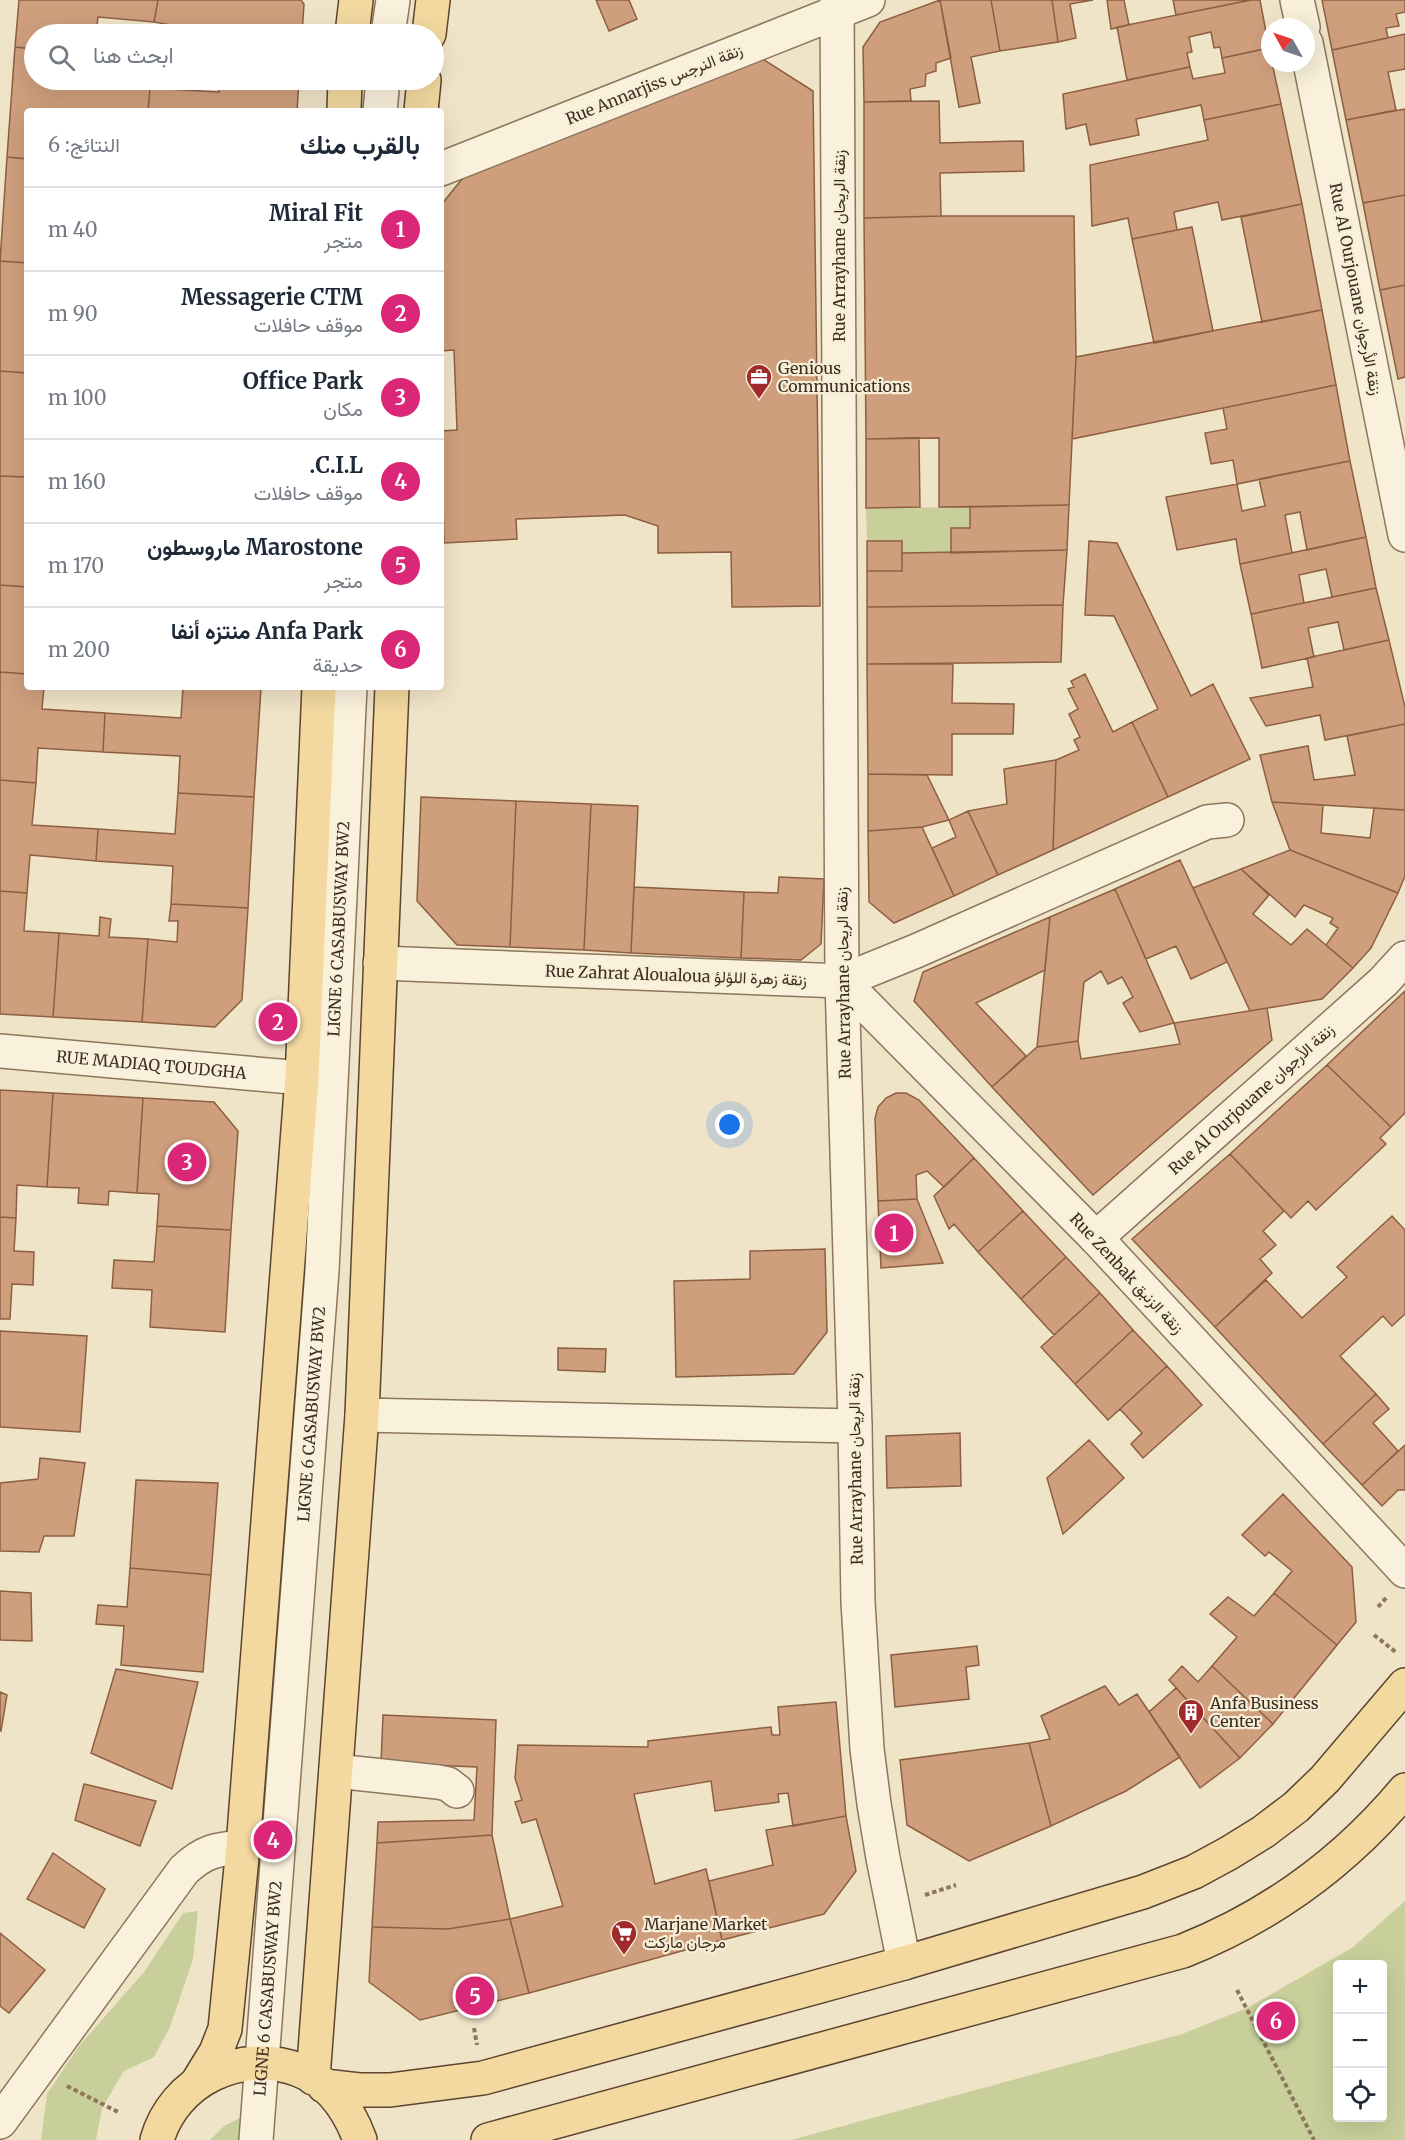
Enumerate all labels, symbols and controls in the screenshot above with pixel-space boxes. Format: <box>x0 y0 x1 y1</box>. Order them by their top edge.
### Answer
north arrow <box>1261 18 1315 72</box>
search box <box>24 24 444 90</box>
street label: Rue Annarjiss زنقة النرجس <box>563 39 746 130</box>
icon: search <box>45 41 78 74</box>
text: ابحث هنا <box>93 41 174 69</box>
text: بالقرب منك <box>300 128 420 161</box>
text: النتائج: 6 <box>48 132 120 157</box>
street label: Rue Arrayhane زنقة الريحان <box>829 150 850 342</box>
street label: Rue Al Ourjouane زنقة الأرجوان <box>1325 181 1386 397</box>
text: Miral Fit <box>269 199 363 227</box>
text: 40 m <box>48 217 98 242</box>
text: 1 <box>396 217 405 242</box>
text: متجر <box>324 228 363 253</box>
text: Messagerie CTM <box>181 283 363 311</box>
text: 90 m <box>48 301 98 326</box>
text: 2 <box>395 301 406 326</box>
text: موقف حافلات <box>254 312 363 337</box>
place label: Genious Communications <box>778 358 911 396</box>
office icon: Genious Communications <box>744 362 774 400</box>
text: Office Park <box>243 367 363 395</box>
text: 100 m <box>48 385 107 410</box>
text: 3 <box>395 385 406 410</box>
text: مكان <box>323 396 363 421</box>
text: C.I.L. <box>309 451 363 479</box>
text: 160 m <box>48 469 106 494</box>
text: 4 <box>394 469 407 494</box>
text: موقف حافلات <box>254 480 363 505</box>
text: Marostone ماروسطون <box>147 533 363 561</box>
text: 170 m <box>48 553 104 578</box>
text: 5 <box>395 553 406 578</box>
text: متجر <box>324 568 363 593</box>
text: Anfa Park منتزه أنفا <box>171 617 363 645</box>
text: 200 m <box>48 637 110 662</box>
text: 6 <box>394 637 407 662</box>
text: حديقة <box>312 652 363 677</box>
street label: LIGNE 6 CASABUSWAY BW2 <box>323 821 354 1037</box>
street label: Rue Arrayhane زنقة الريحان <box>831 887 856 1079</box>
street label: Rue Zahrat Aloualoua زنقة زهرة اللؤلؤ <box>545 960 807 991</box>
pin: 2 <box>258 1000 298 1044</box>
street label: Rue Al Ourjouane زنقة الأرجوان <box>1164 1019 1339 1180</box>
street label: RUE MADIAQ TOUDGHA <box>55 1046 248 1083</box>
your location <box>715 1110 744 1139</box>
pin: 3 <box>168 1140 207 1184</box>
street label: Rue Zenbak زنقة الزنبق <box>1065 1208 1188 1338</box>
pin: 1 <box>874 1210 914 1256</box>
street label: LIGNE 6 CASABUSWAY BW2 <box>293 1306 329 1523</box>
street label: Rue Arrayhane زنقة الريحان <box>843 1373 868 1565</box>
place label: Anfa Business Center <box>1209 1693 1319 1731</box>
building icon: Anfa Business Center <box>1176 1697 1206 1735</box>
pin: 4 <box>254 1818 292 1862</box>
street label: LIGNE 6 CASABUSWAY BW2 <box>249 1880 286 2097</box>
place label: Marjane Market مرجان ماركت <box>644 1914 768 1953</box>
supermarket icon: Marjane Market مرجان ماركت <box>609 1918 639 1956</box>
map controls <box>1333 1960 1387 2122</box>
button: + <box>1333 1960 1387 2014</box>
pin: 5 <box>456 1974 494 2018</box>
pin: 6 <box>1256 1998 1296 2044</box>
button: − <box>1333 2014 1387 2068</box>
button: locate <box>1333 2068 1387 2122</box>

